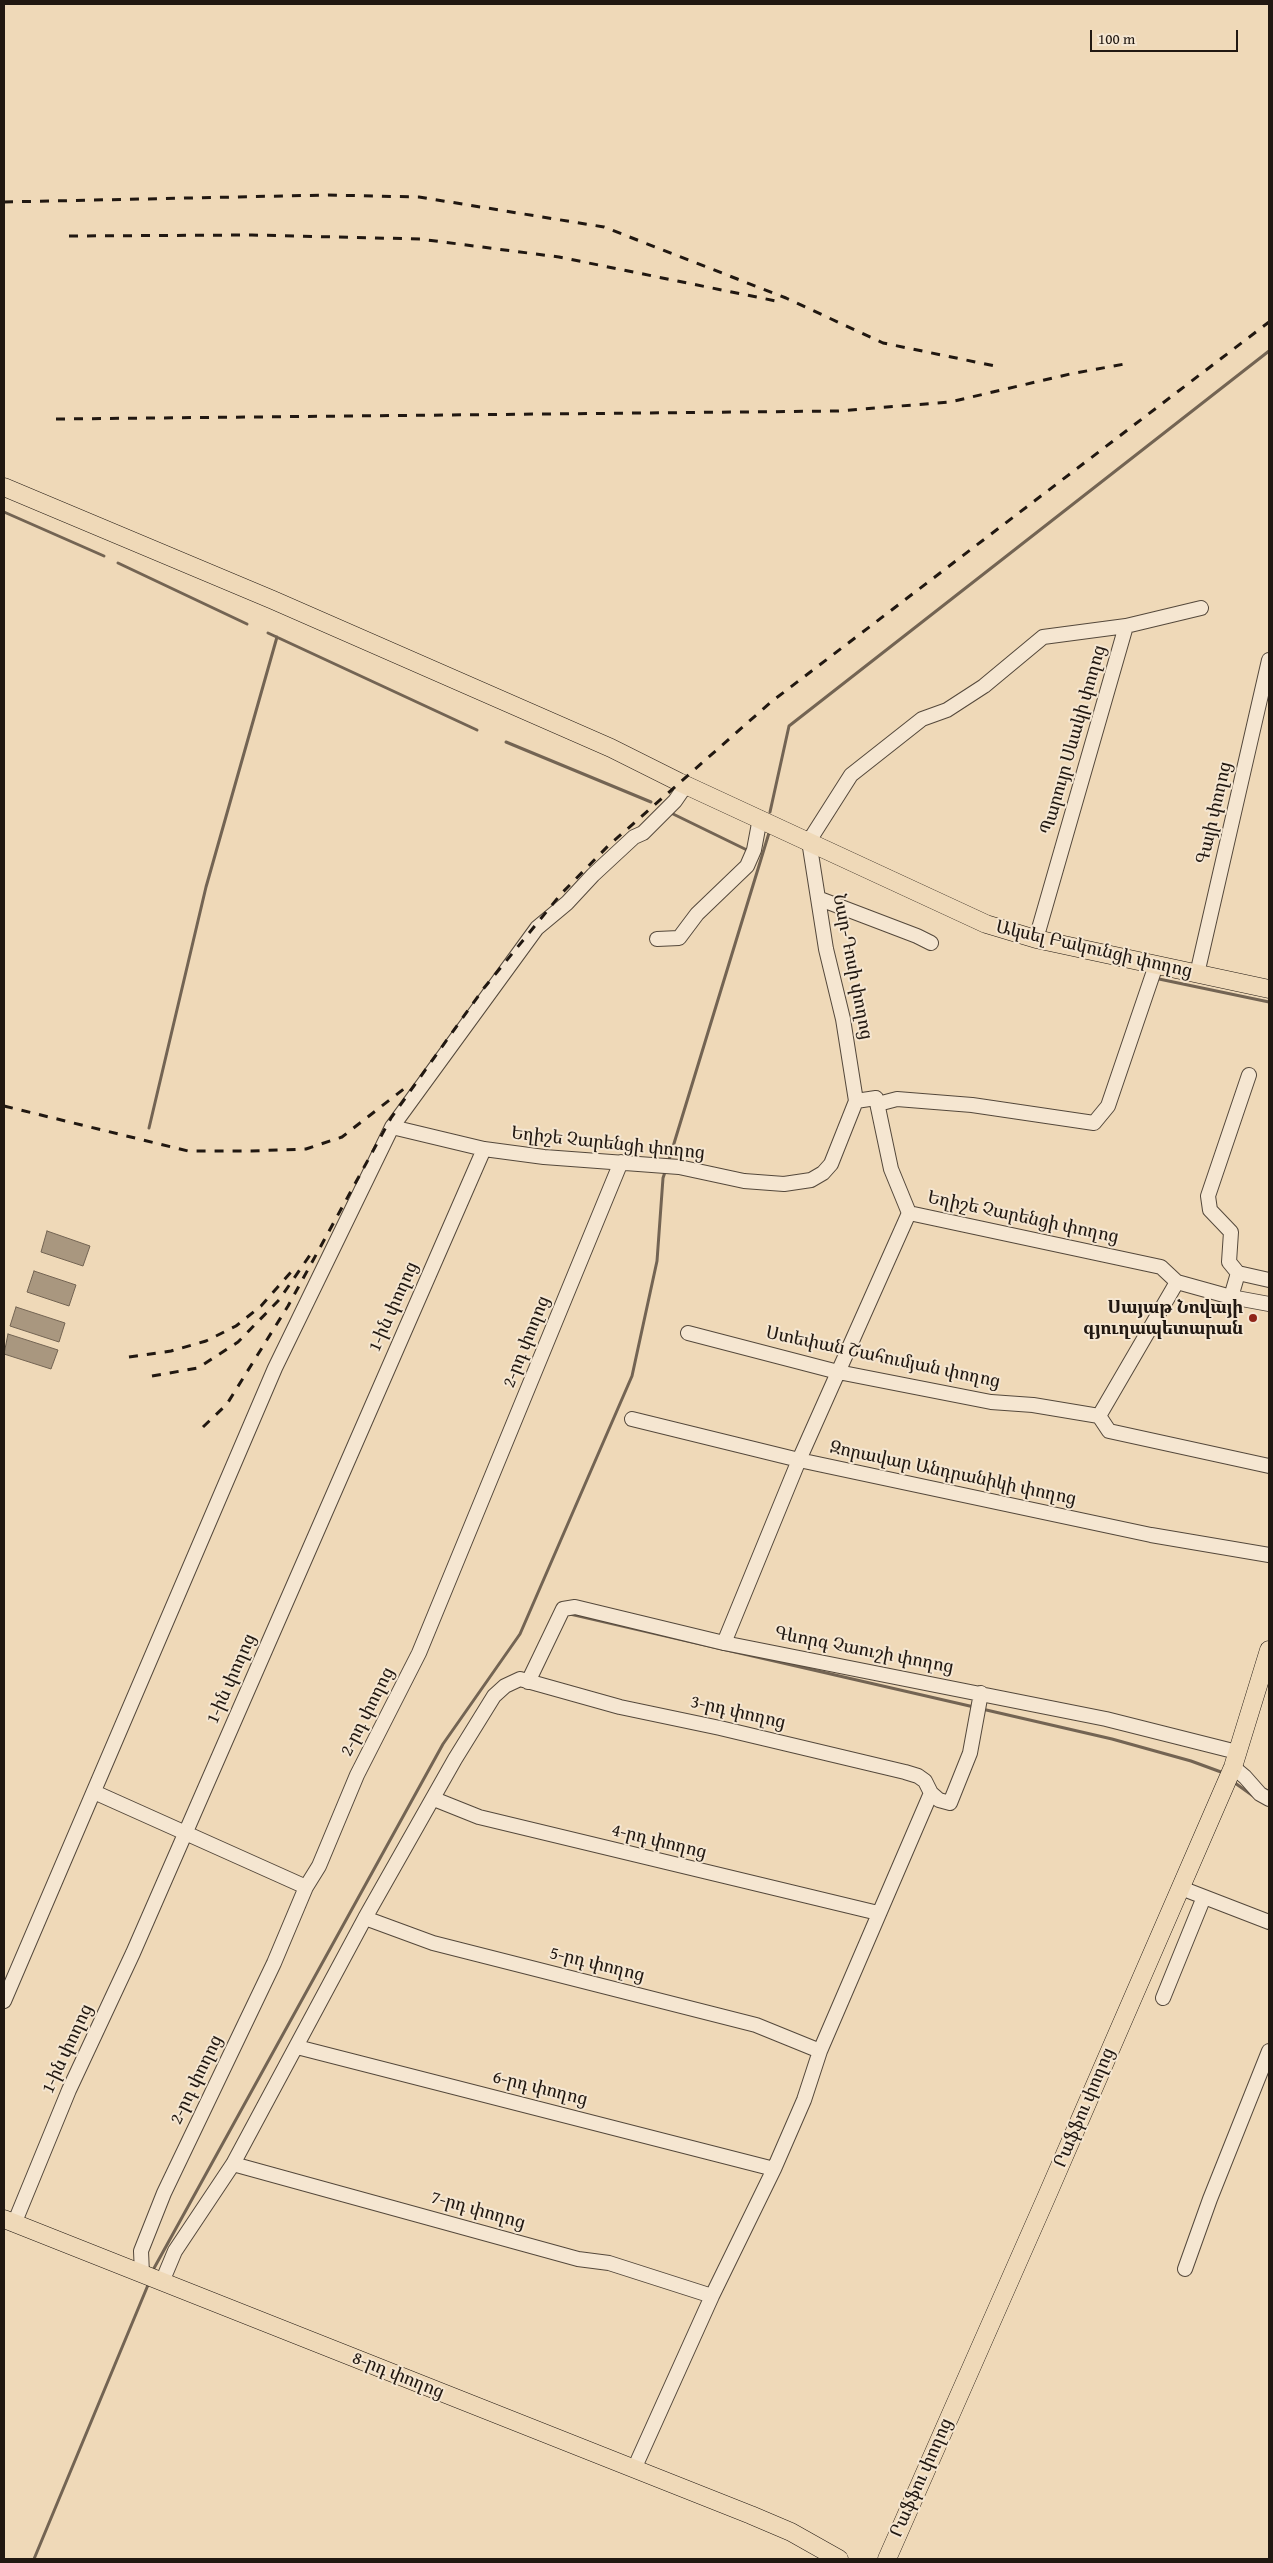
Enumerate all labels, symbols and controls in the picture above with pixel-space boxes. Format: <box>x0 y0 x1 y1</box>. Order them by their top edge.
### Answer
scale bar <box>1093 20 1240 52</box>
text: 100 m <box>1098 28 1135 49</box>
street label: Պարույր Սևակի փողոց <box>1037 643 1111 837</box>
street label: Գայի փողոց <box>1193 760 1237 866</box>
street label: Նար-Դոսի փողոց <box>827 892 877 1042</box>
street label: Ակսել Բակունցի փողոց <box>994 917 1194 983</box>
street label: Եղիշե Չարենցի փողոց <box>510 1123 706 1165</box>
street label: Եղիշե Չարենցի փողոց <box>926 1187 1120 1249</box>
street label: 1-ին փողոց <box>365 1259 423 1355</box>
street label: 2-րդ փողոց <box>499 1293 555 1391</box>
place label: Սայաթ Նովայի գյուղապետարան <box>1083 1297 1243 1340</box>
marker: Սայաթ Նովայի գյուղապետարան <box>1247 1312 1259 1324</box>
street label: Ստեփան Շահումյան փողոց <box>764 1323 1002 1393</box>
street label: Զորավար Անդրանիկի փողոց <box>828 1437 1078 1511</box>
street label: Գևորգ Չաուշի փողոց <box>773 1623 955 1679</box>
street label: 1-ին փողոց <box>203 1631 261 1727</box>
street label: 2-րդ փողոց <box>336 1664 400 1760</box>
street label: 3-րդ փողոց <box>688 1692 788 1734</box>
street label: 4-րդ փողոց <box>609 1820 709 1864</box>
street label: 5-րդ փողոց <box>547 1943 647 1987</box>
street label: 1-ին փողոց <box>38 2001 98 2097</box>
street label: 2-րդ փողոց <box>166 2032 228 2128</box>
street label: Րաֆֆու փողոց <box>1050 2045 1120 2171</box>
street label: 6-րդ փողոց <box>490 2067 590 2111</box>
street label: 7-րդ փողոց <box>428 2187 528 2235</box>
street label: 8-րդ փողոց <box>349 2348 447 2404</box>
street label: Րաֆֆու փողոց <box>886 2415 958 2541</box>

